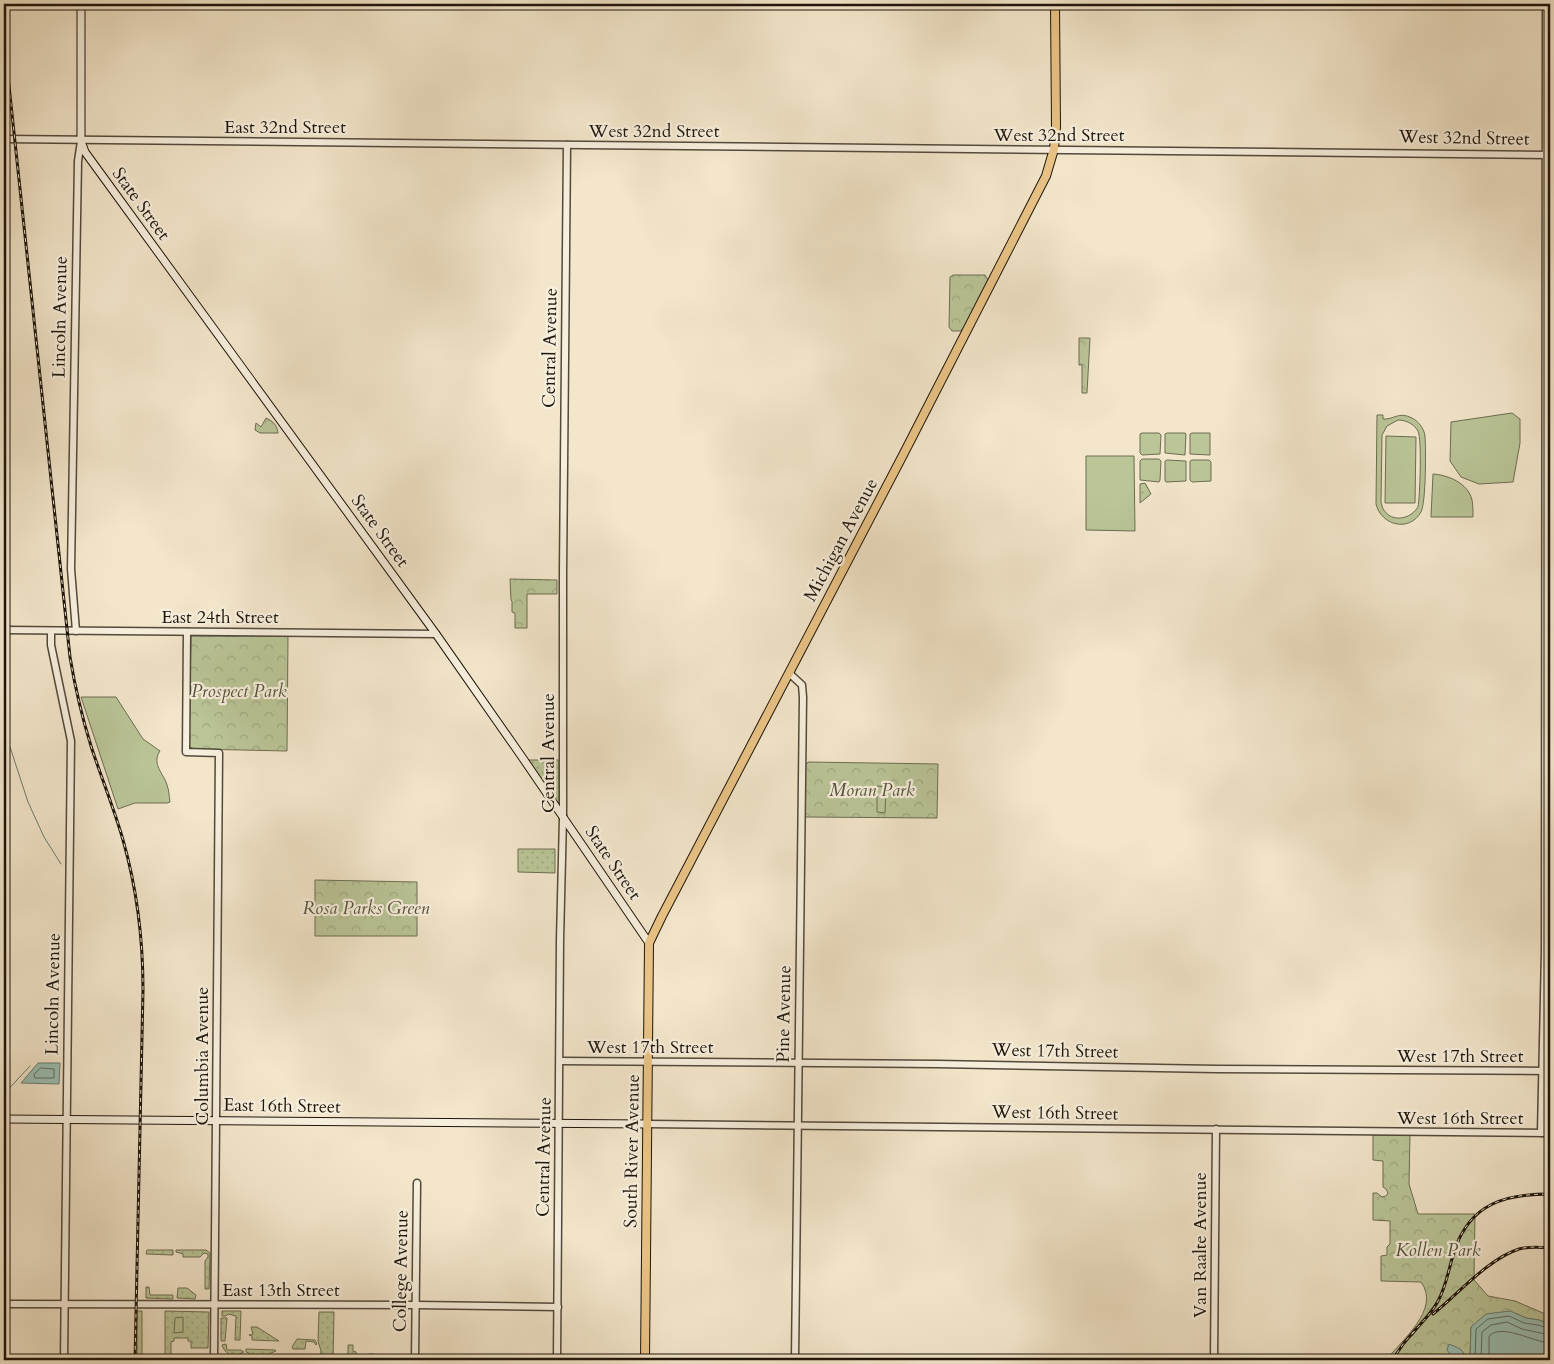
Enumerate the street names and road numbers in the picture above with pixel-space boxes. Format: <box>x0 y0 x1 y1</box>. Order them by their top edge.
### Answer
street label: East 32nd Street <box>224 115 346 140</box>
street label: West 32nd Street <box>588 119 720 144</box>
street label: West 32nd Street <box>993 123 1125 148</box>
street label: West 32nd Street <box>1397 124 1530 152</box>
street label: State Street <box>106 162 176 246</box>
street label: Lincoln Avenue <box>46 256 74 378</box>
street label: Central Avenue <box>536 288 564 408</box>
street label: Michigan Avenue <box>798 474 884 606</box>
street label: State Street <box>345 489 415 573</box>
street label: East 24th Street <box>161 605 279 630</box>
street label: Central Avenue <box>536 693 561 813</box>
street label: State Street <box>579 821 647 905</box>
street label: Lincoln Avenue <box>39 933 67 1055</box>
street label: Pine Avenue <box>771 965 797 1063</box>
street label: Columbia Avenue <box>190 987 215 1125</box>
street label: West 17th Street <box>586 1035 714 1060</box>
street label: West 17th Street <box>990 1037 1119 1065</box>
street label: West 17th Street <box>1396 1044 1524 1069</box>
street label: South River Avenue <box>618 1074 646 1228</box>
street label: East 16th Street <box>223 1092 341 1120</box>
street label: Central Avenue <box>530 1097 558 1217</box>
street label: West 16th Street <box>990 1099 1119 1127</box>
street label: West 16th Street <box>1396 1106 1524 1131</box>
street label: Van Raalte Avenue <box>1188 1172 1213 1318</box>
street label: College Avenue <box>387 1210 415 1332</box>
street label: East 13th Street <box>222 1278 340 1303</box>

